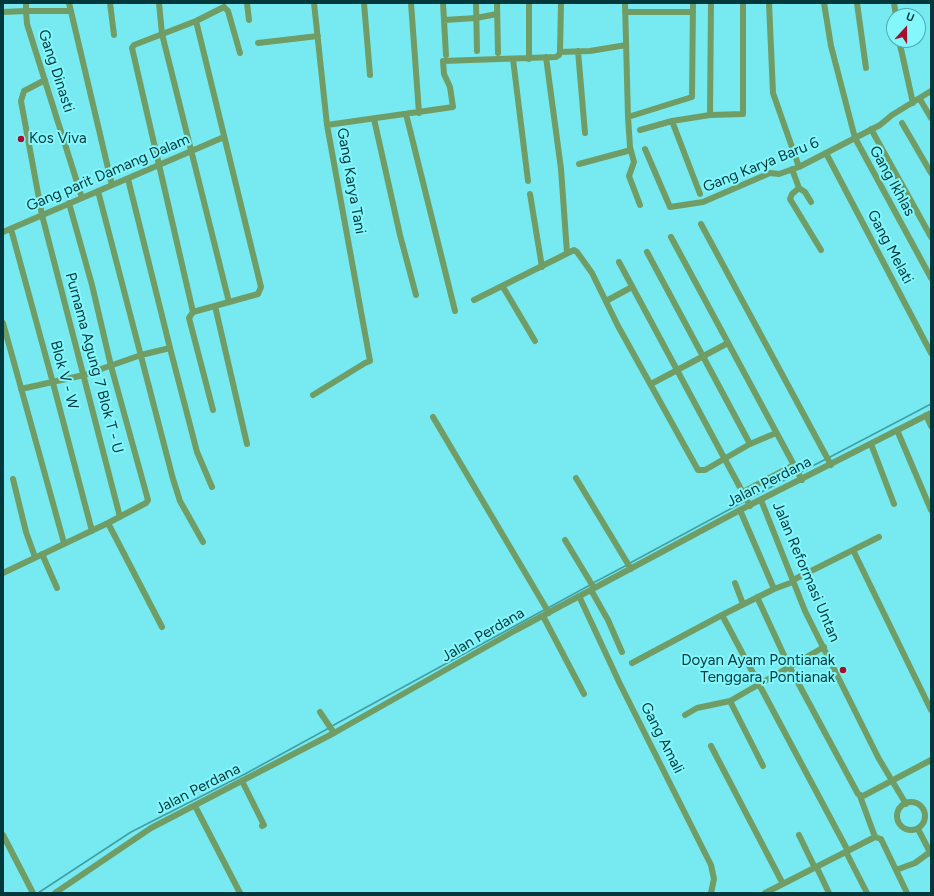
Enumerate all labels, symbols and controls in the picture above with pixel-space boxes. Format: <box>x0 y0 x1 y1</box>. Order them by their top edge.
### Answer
north arrow <box>886 8 926 48</box>
text: U <box>904 10 916 25</box>
street label: Gang Dinasti <box>34 27 78 115</box>
street label: Gang Karya Tani <box>333 126 369 236</box>
street label: Gang parit Damang Dalam <box>24 130 192 216</box>
place label: Kos Viva <box>29 130 87 148</box>
marker: Kos Viva <box>16 134 26 144</box>
street label: Gang Karya Baru 6 <box>701 134 821 196</box>
street label: Gang Ikhlas <box>865 143 919 219</box>
street label: Gang Melati <box>863 207 917 287</box>
street label: Purnama Agung 7 Blok T - U <box>61 270 127 456</box>
street label: Blok V - W <box>46 339 82 411</box>
street label: Jalan Perdana <box>724 453 814 511</box>
street label: Jalan Reformasi Untan <box>768 499 844 645</box>
street label: Jalan Perdana <box>438 604 528 666</box>
place label: Doyan Ayam Pontianak Tenggara, Pontianak <box>681 652 835 687</box>
marker: Doyan Ayam Pontianak Tenggara, Pontianak <box>838 665 848 675</box>
street label: Gang Amali <box>636 699 688 777</box>
street label: Jalan Perdana <box>153 760 243 818</box>

